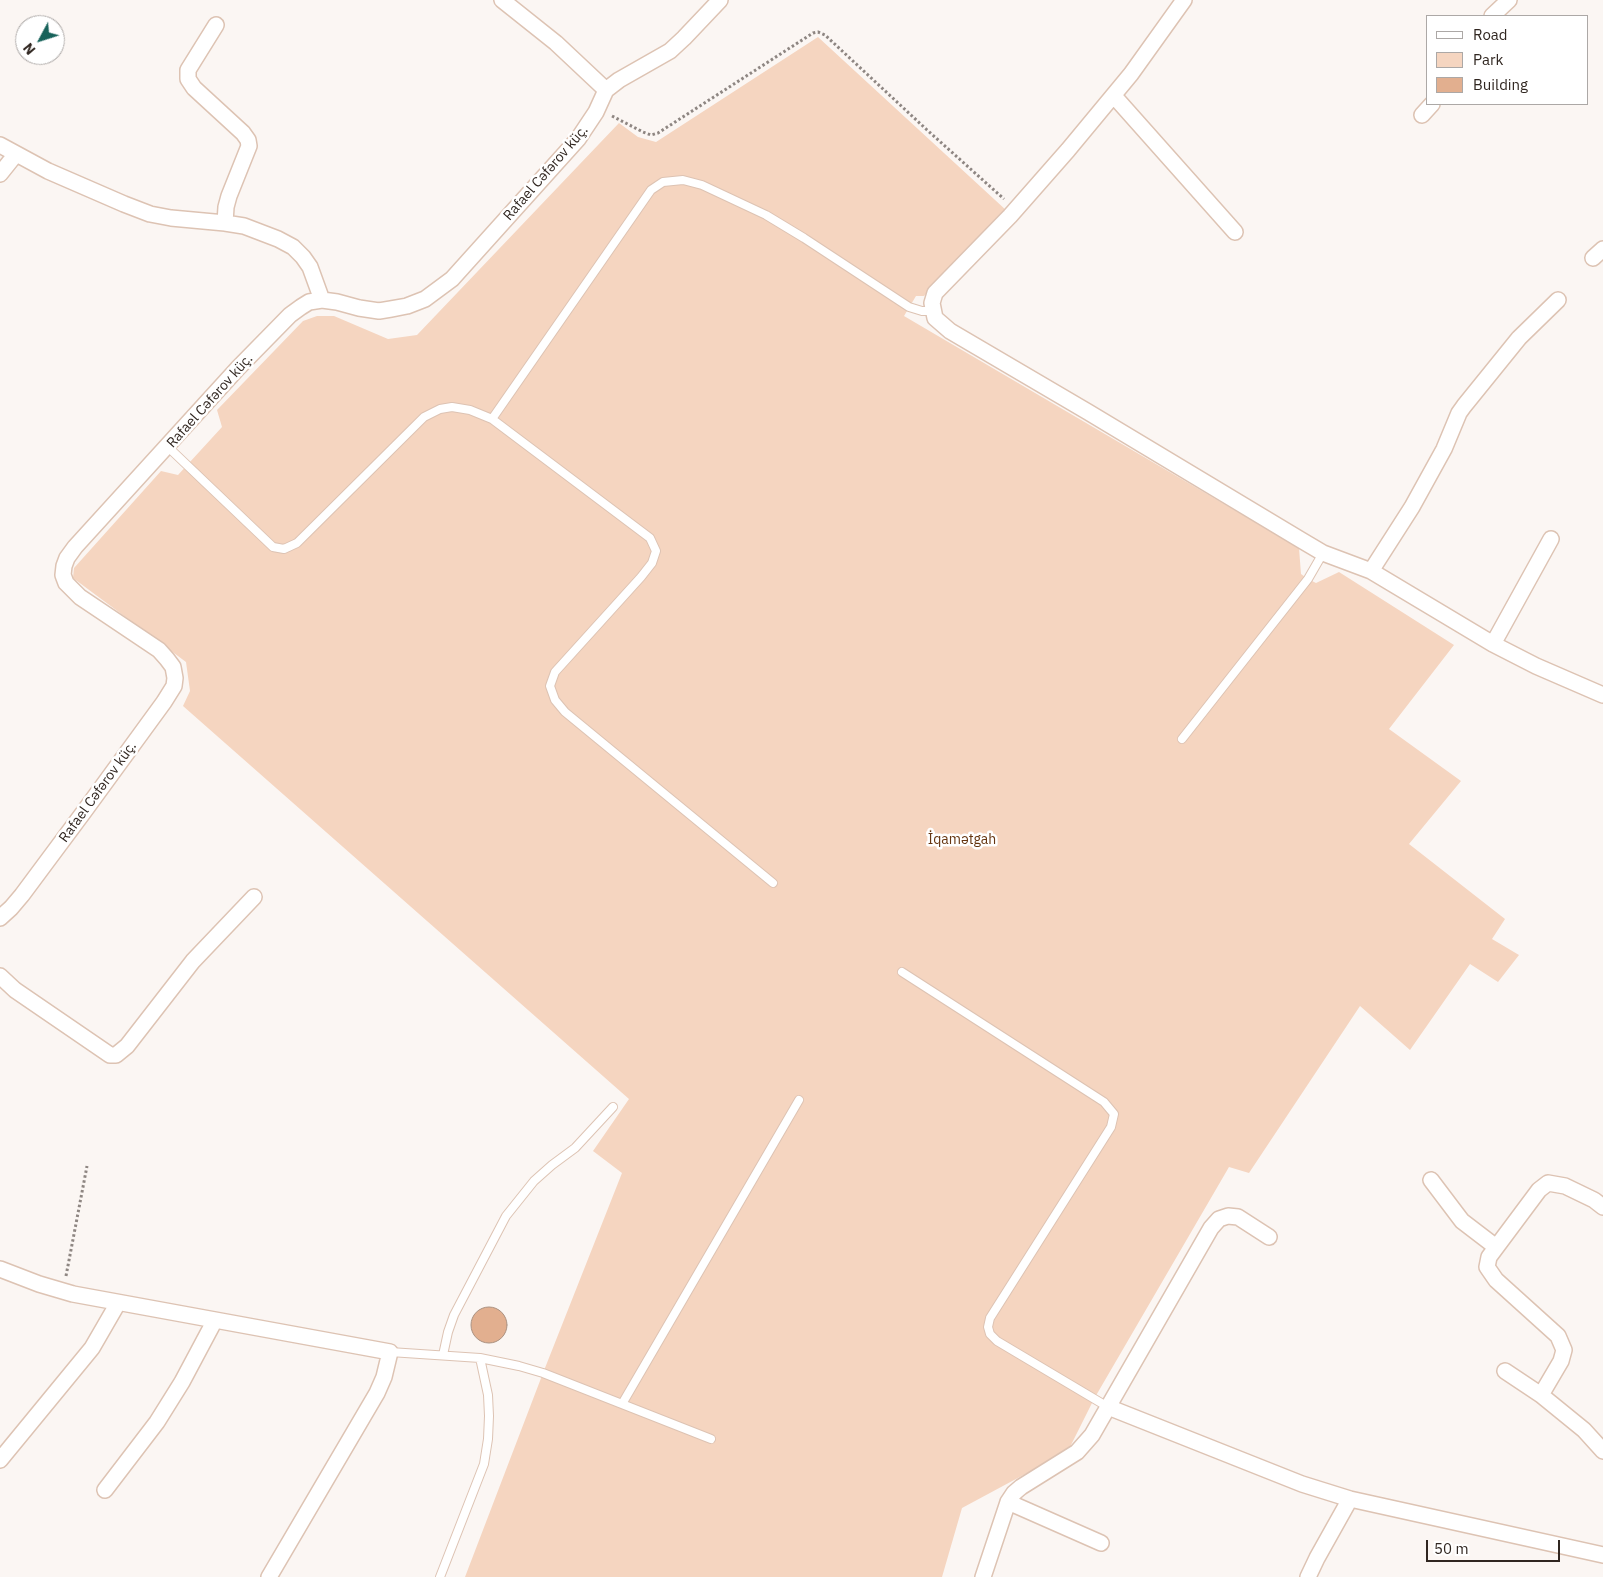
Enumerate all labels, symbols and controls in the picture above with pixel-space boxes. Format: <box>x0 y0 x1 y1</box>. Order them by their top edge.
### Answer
north arrow <box>15 15 65 65</box>
legend <box>1426 15 1588 105</box>
text: Road <box>1473 25 1508 44</box>
text: N <box>19 39 39 59</box>
text: Park <box>1473 50 1503 69</box>
text: Building <box>1473 75 1528 94</box>
street label: Rafael Cəfərov küç. <box>500 122 592 224</box>
street label: Rafael Cəfərov küç. <box>163 351 257 451</box>
street label: Rafael Cəfərov küç. <box>56 738 140 846</box>
park label: İqamətgah <box>928 832 996 848</box>
scale bar <box>1428 1530 1562 1562</box>
text: 50 m <box>1434 1539 1469 1558</box>

